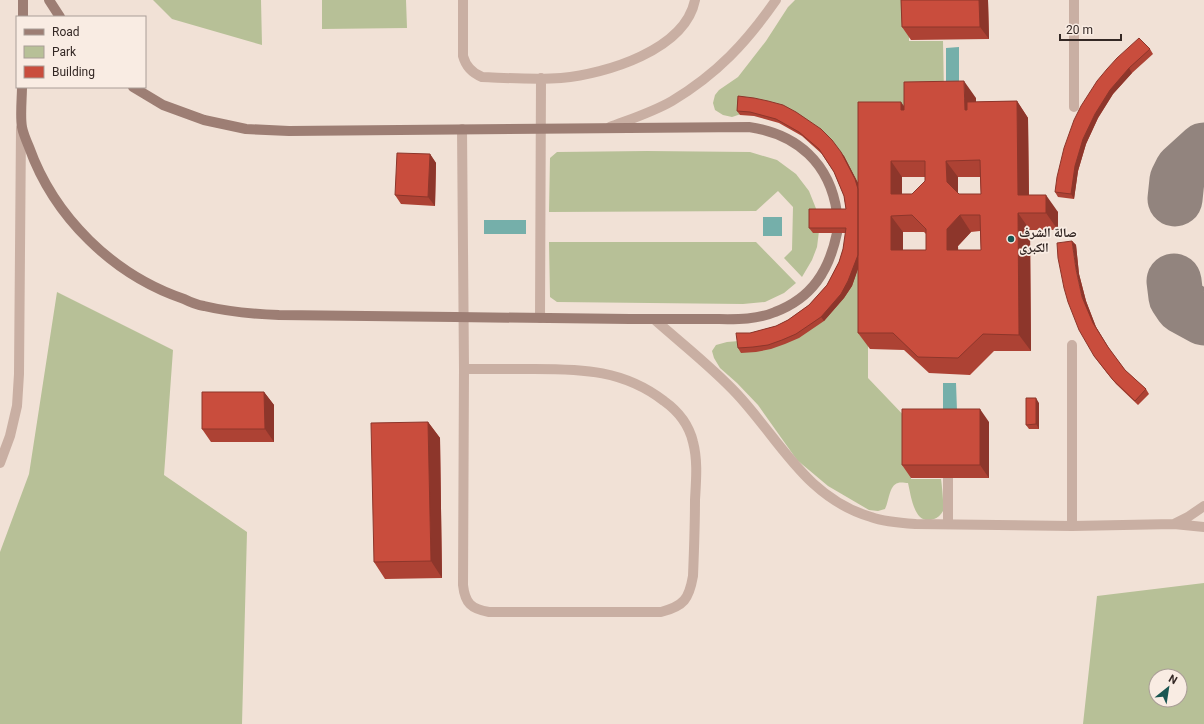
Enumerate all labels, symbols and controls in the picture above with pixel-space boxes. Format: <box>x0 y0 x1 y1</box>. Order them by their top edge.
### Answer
legend <box>16 16 146 88</box>
scale bar <box>1060 16 1121 42</box>
text: 20 m <box>1066 23 1093 37</box>
text: Road <box>52 25 80 39</box>
text: Park <box>52 45 77 59</box>
text: Building <box>52 65 95 79</box>
place label: صالة الشرف الكبرى <box>1019 225 1077 255</box>
marker: صالة الشرف الكبرى <box>1006 234 1016 244</box>
north arrow <box>1148 668 1188 708</box>
text: N <box>1166 672 1180 687</box>

